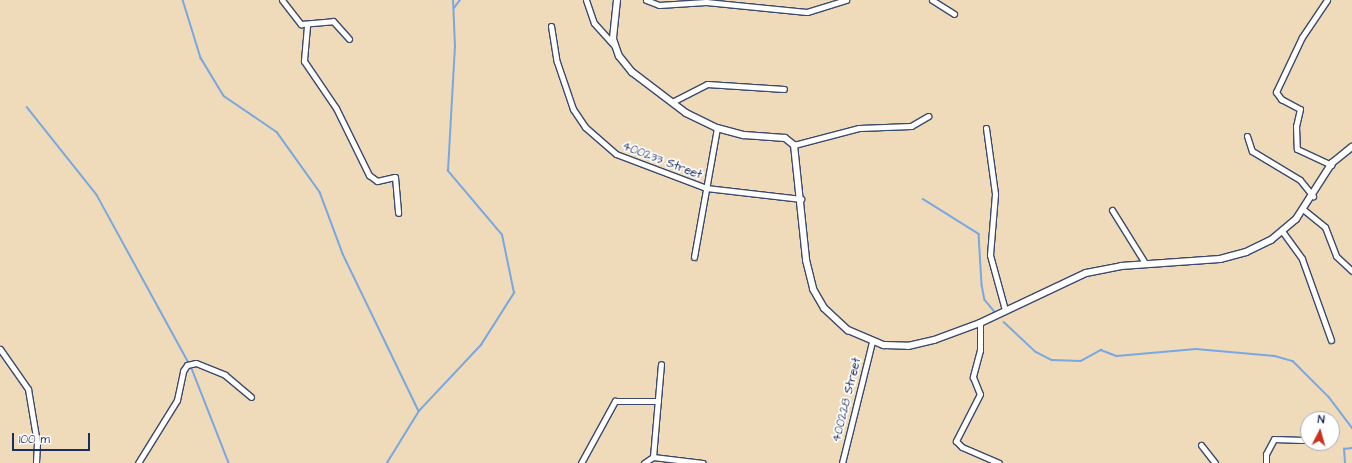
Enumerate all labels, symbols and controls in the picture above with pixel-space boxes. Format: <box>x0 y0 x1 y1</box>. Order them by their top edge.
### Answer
street label: 400233 Street <box>620 139 704 183</box>
street label: 400228 Street <box>830 356 864 444</box>
north arrow <box>1300 411 1340 451</box>
text: N <box>1317 412 1325 427</box>
scale bar <box>14 425 92 451</box>
text: 100 m <box>19 431 50 448</box>

